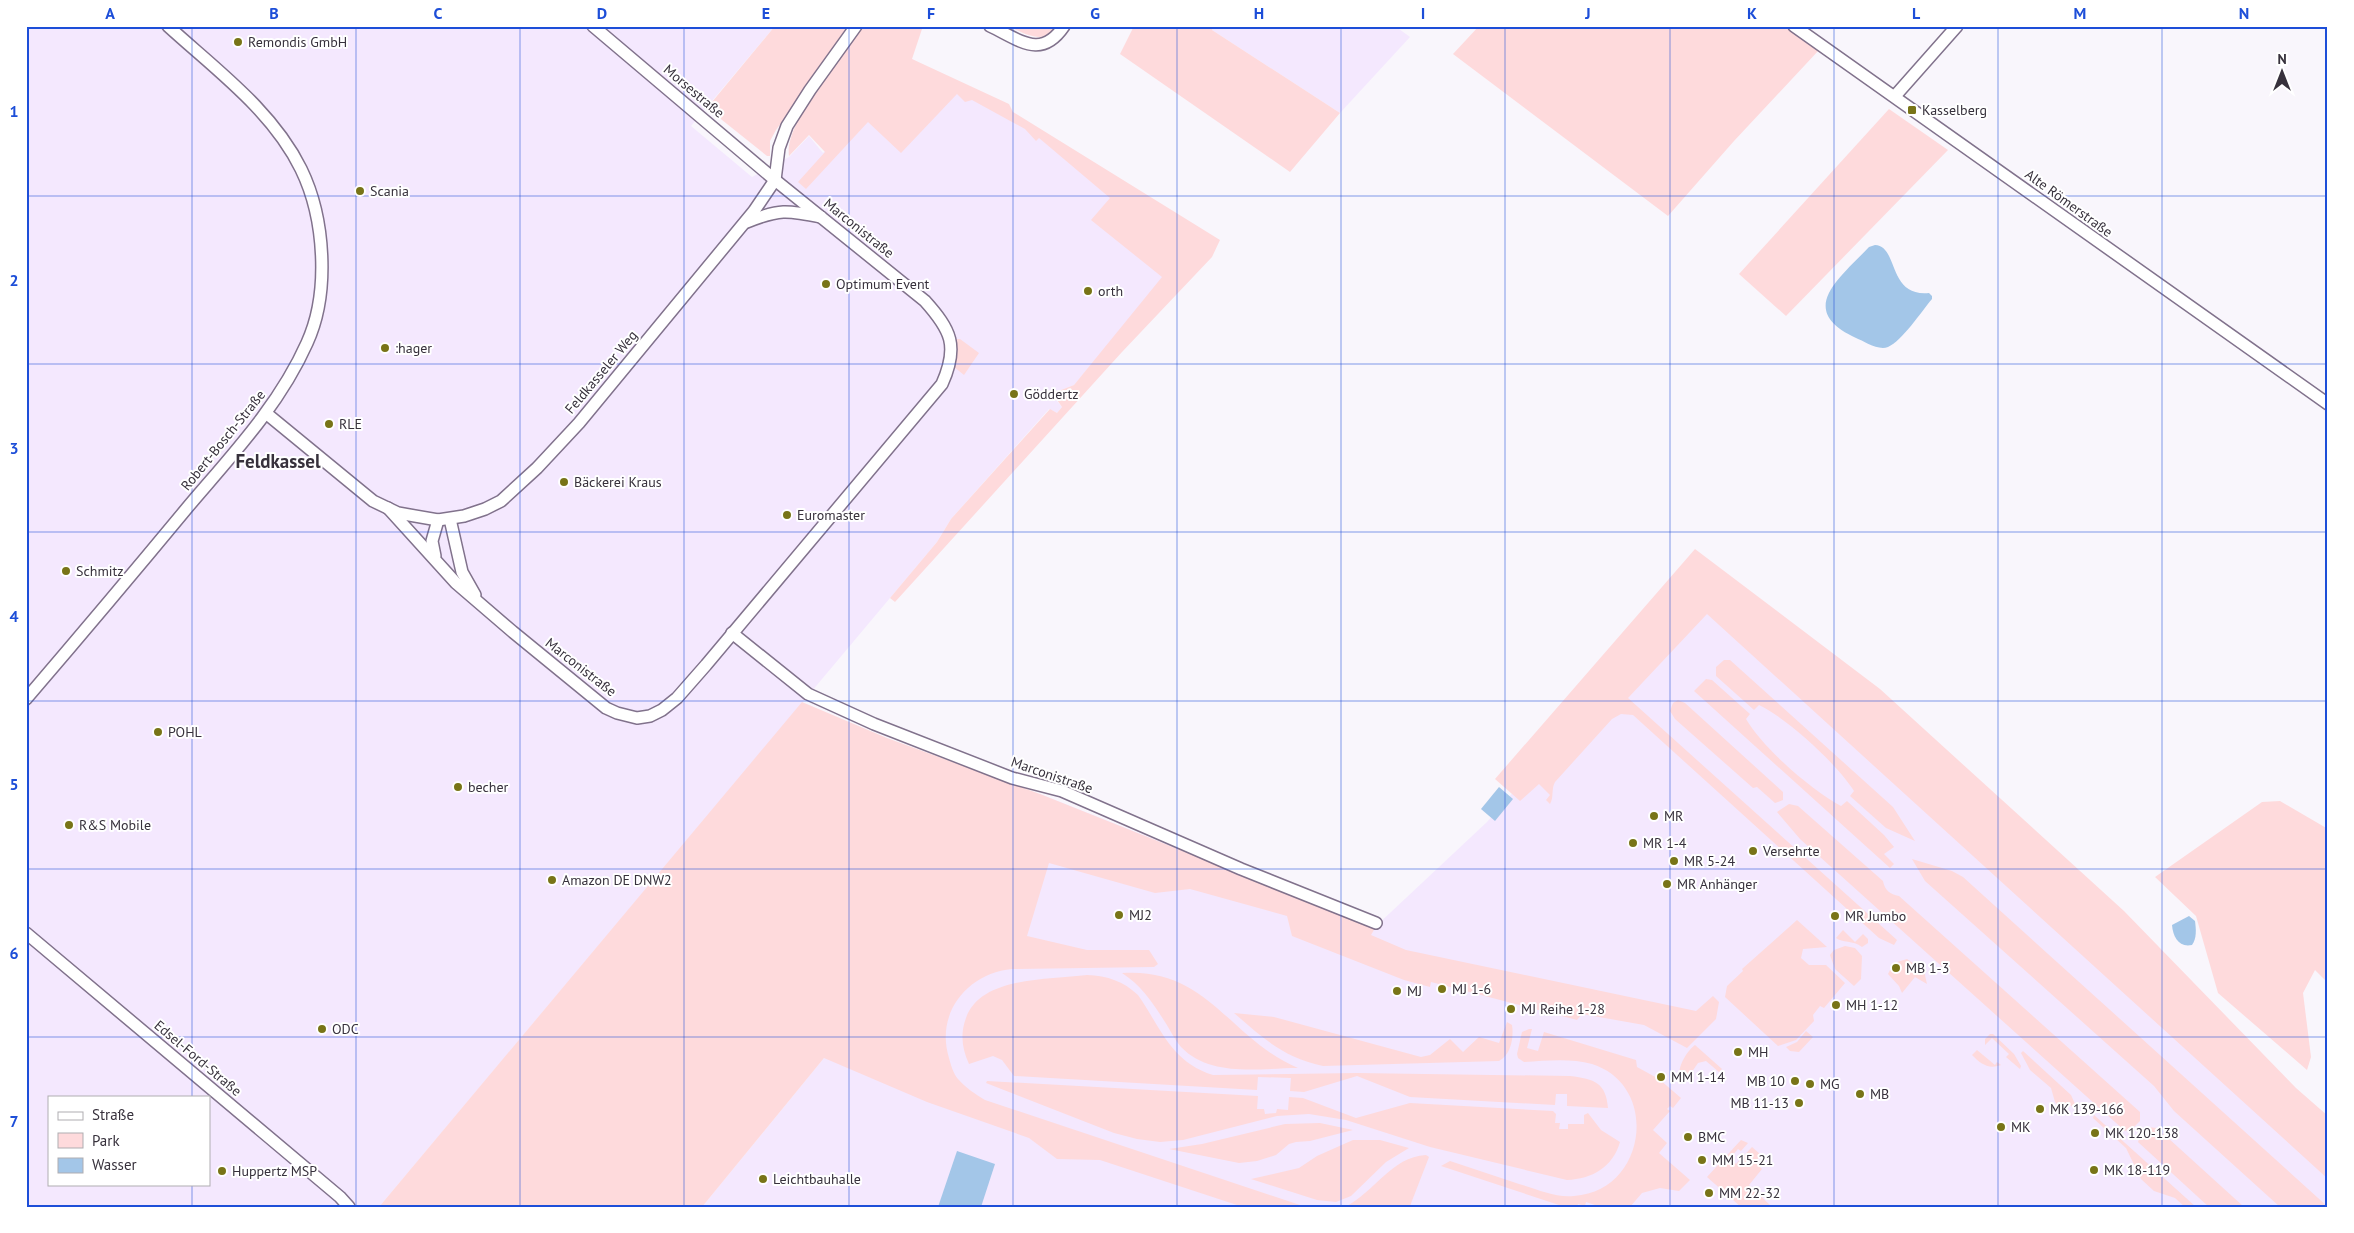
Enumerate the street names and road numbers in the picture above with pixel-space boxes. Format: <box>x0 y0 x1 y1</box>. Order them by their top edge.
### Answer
street label: Morsestraße <box>660 60 728 122</box>
street label: Alte Römerstraße <box>2022 165 2116 241</box>
street label: Marconistraße <box>820 194 898 262</box>
street label: Feldkasseler Weg <box>561 327 641 417</box>
street label: Robert-Bosch-Straße <box>177 386 269 494</box>
street label: Marconistraße <box>542 634 620 700</box>
street label: Marconistraße <box>1009 753 1095 797</box>
street label: Edsel-Ford-Straße <box>151 1016 245 1100</box>

